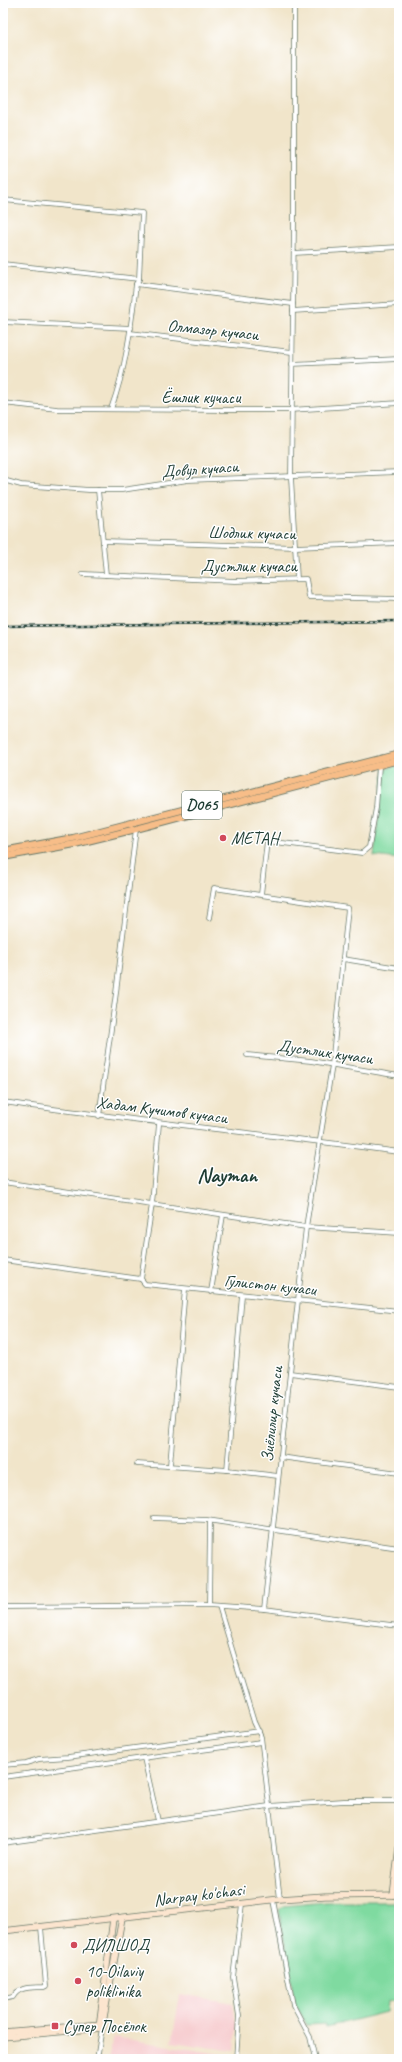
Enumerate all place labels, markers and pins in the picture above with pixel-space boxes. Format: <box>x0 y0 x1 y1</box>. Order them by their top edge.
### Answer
place label: МЕТАН <box>231 828 282 849</box>
marker: МЕТАН <box>218 833 228 843</box>
place label: ДИЛШОД <box>82 1935 151 1956</box>
marker: ДИЛШОД <box>69 1940 79 1950</box>
place label: 10-Oilaviy poliklinika <box>86 1961 144 2002</box>
marker: 10-Oilaviy poliklinika <box>73 1976 83 1986</box>
place label: Супер Посёлок <box>63 2016 147 2037</box>
marker: Супер Посёлок <box>50 2021 60 2031</box>

